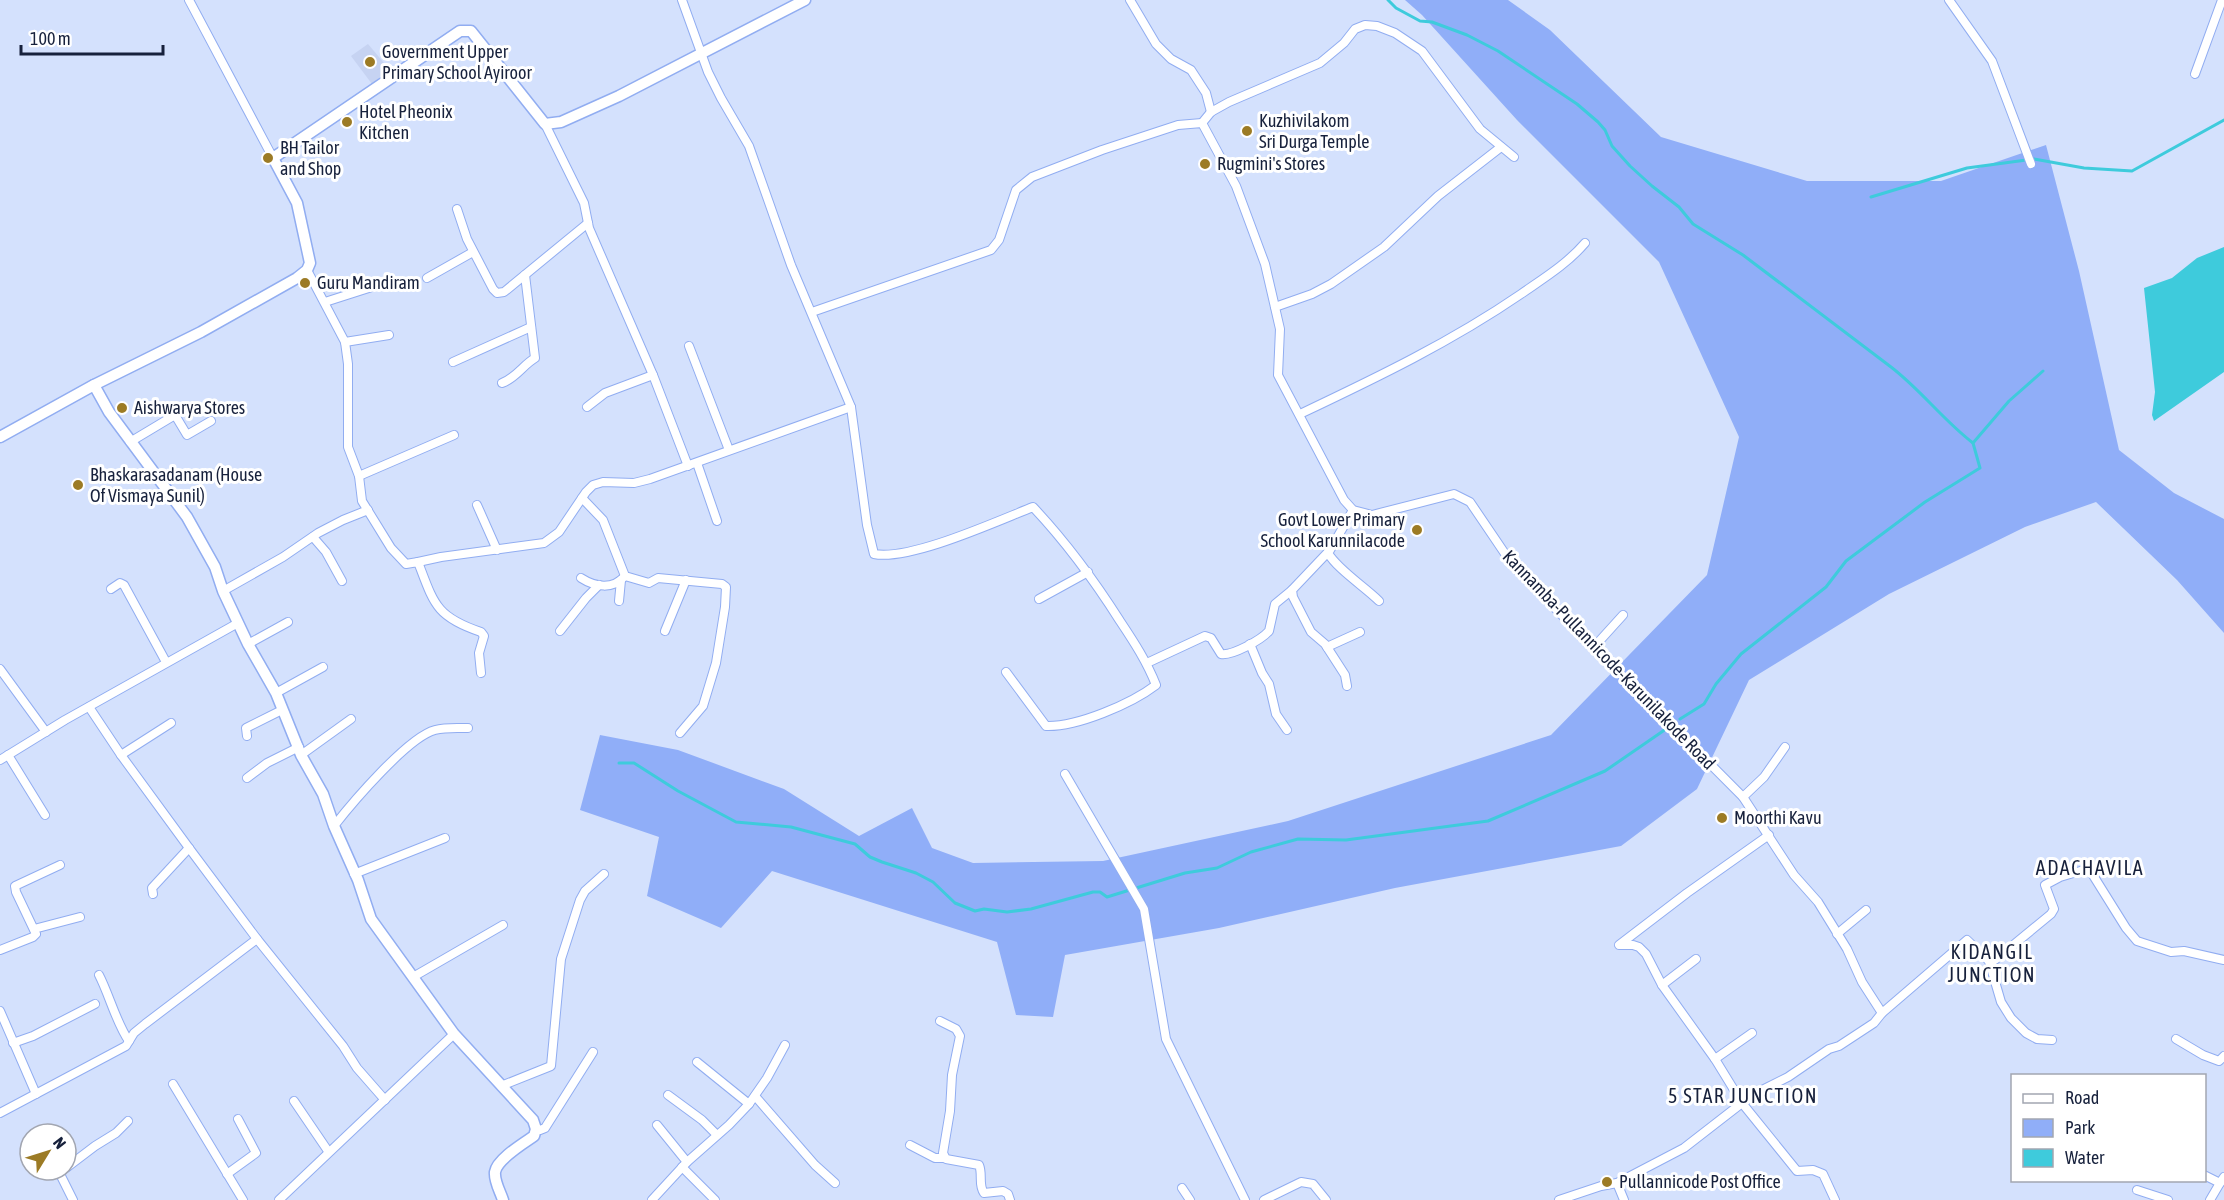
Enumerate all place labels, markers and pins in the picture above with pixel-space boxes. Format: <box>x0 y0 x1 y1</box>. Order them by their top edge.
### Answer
place label: Government Upper Primary School Ayiroor <box>382 41 533 83</box>
marker: Government Upper Primary School Ayiroor <box>363 55 377 69</box>
place label: Hotel Pheonix Kitchen <box>359 101 453 143</box>
place label: Kuzhivilakom Sri Durga Temple <box>1259 110 1369 152</box>
marker: Hotel Pheonix Kitchen <box>340 115 354 129</box>
marker: Kuzhivilakom Sri Durga Temple <box>1240 124 1254 138</box>
place label: BH Tailor and Shop <box>280 137 341 179</box>
marker: BH Tailor and Shop <box>261 151 275 165</box>
place label: Rugmini's Stores <box>1217 153 1325 174</box>
marker: Rugmini's Stores <box>1198 157 1212 171</box>
place label: Guru Mandiram <box>317 272 420 293</box>
marker: Guru Mandiram <box>298 276 312 290</box>
place label: Aishwarya Stores <box>134 397 245 418</box>
marker: Aishwarya Stores <box>115 401 129 415</box>
place label: Bhaskarasadanam (House Of Vismaya Sunil) <box>90 464 262 506</box>
marker: Bhaskarasadanam (House Of Vismaya Sunil) <box>71 478 85 492</box>
place label: Govt Lower Primary School Karunnilacode <box>1260 509 1405 551</box>
marker: Govt Lower Primary School Karunnilacode <box>1410 523 1424 537</box>
place label: Moorthi Kavu <box>1734 807 1822 828</box>
marker: Moorthi Kavu <box>1715 811 1729 825</box>
place label: Pullannicode Post Office <box>1619 1171 1781 1192</box>
marker: Pullannicode Post Office <box>1600 1175 1614 1189</box>

